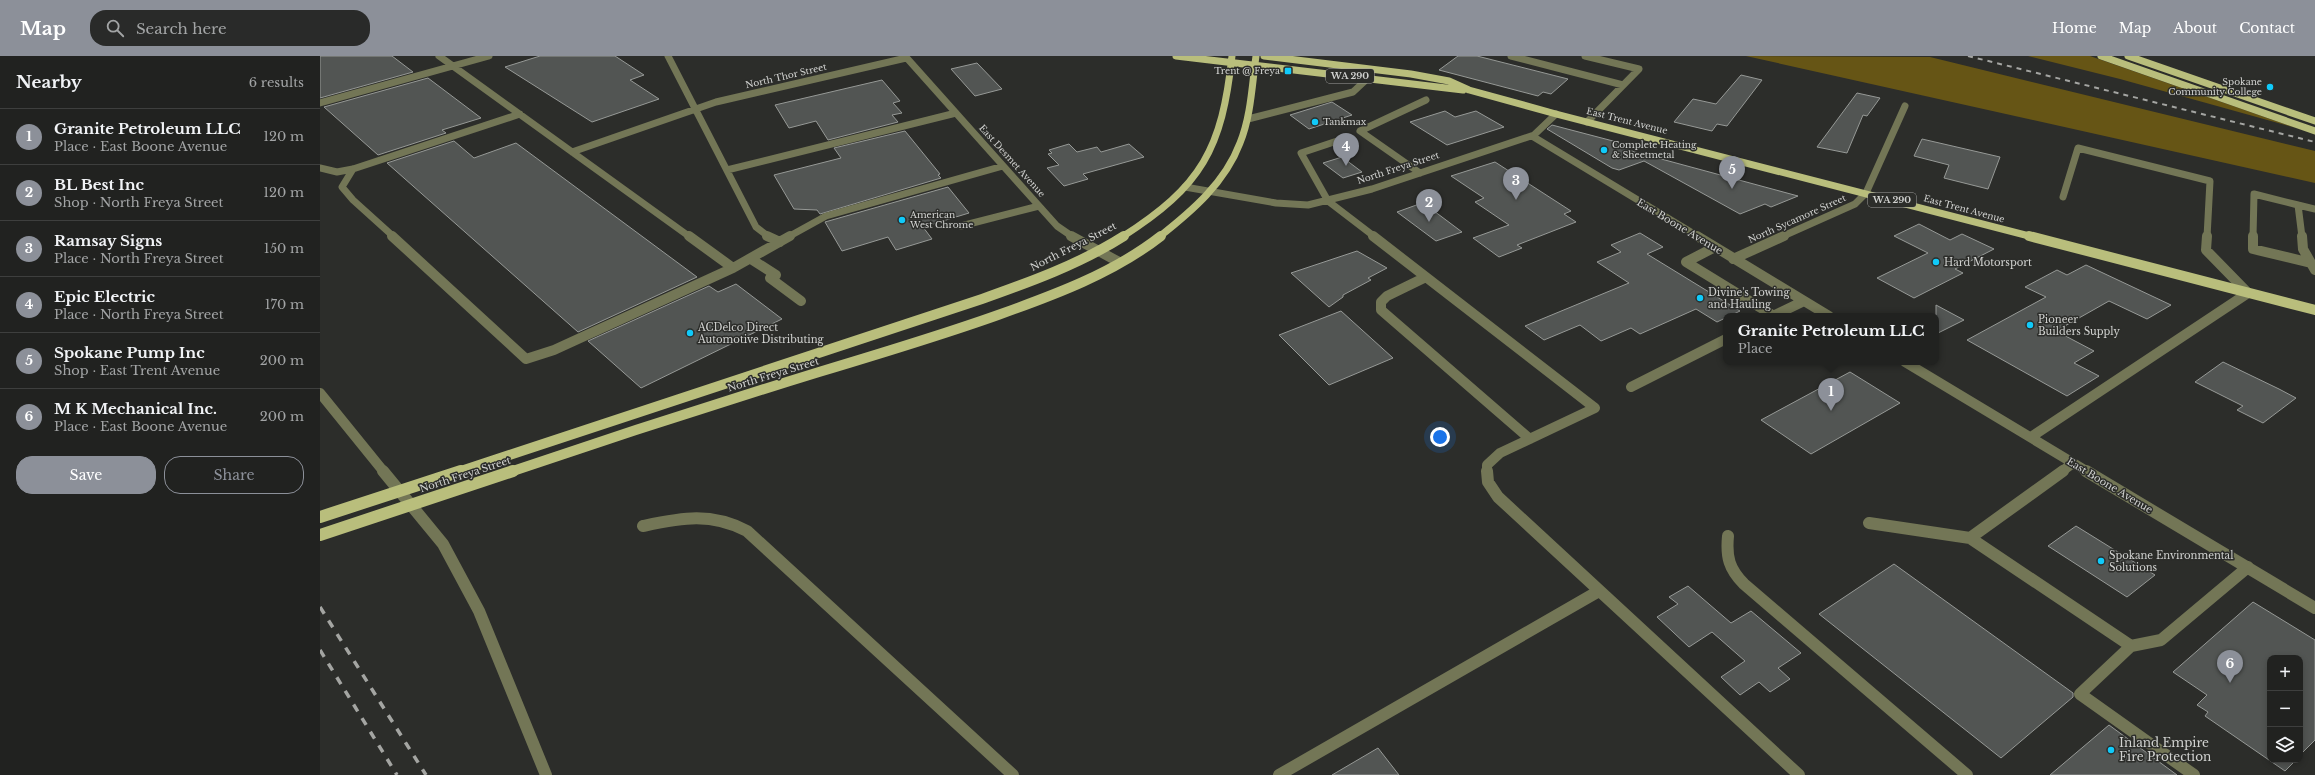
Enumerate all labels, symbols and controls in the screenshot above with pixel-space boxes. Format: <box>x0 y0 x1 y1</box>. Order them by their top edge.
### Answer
search box <box>90 10 370 46</box>
text: Map <box>20 17 66 40</box>
icon: search <box>104 17 126 39</box>
text: Search here <box>136 19 227 38</box>
text: Home <box>2052 19 2097 37</box>
text: Map <box>2119 19 2151 37</box>
text: About <box>2173 19 2217 37</box>
text: Contact <box>2239 19 2295 37</box>
street label: North Thor Street <box>744 61 828 90</box>
place label: Trent @ Freya <box>1214 65 1280 76</box>
marker: Trent @ Freya <box>1283 66 1293 76</box>
road number: WA 290 <box>1326 69 1374 83</box>
text: Nearby <box>16 72 82 93</box>
text: 6 results <box>249 74 304 91</box>
place label: Spokane Community College <box>2168 76 2262 97</box>
marker: Spokane Community College <box>2265 82 2275 92</box>
street label: East Trent Avenue <box>1585 105 1669 136</box>
place label: Tankmax <box>1323 116 1367 127</box>
marker: Tankmax <box>1310 117 1320 127</box>
text: Granite Petroleum LLC <box>54 119 241 138</box>
street label: East Desmet Avenue <box>977 122 1048 199</box>
text: 1 <box>26 128 32 145</box>
text: 120 m <box>263 128 304 145</box>
pin: 4 <box>1333 133 1359 166</box>
text: Place · East Boone Avenue <box>54 138 227 155</box>
place label: Complete Heating & Sheetmetal <box>1612 139 1697 160</box>
marker: Complete Heating & Sheetmetal <box>1599 145 1609 155</box>
street label: North Freya Street <box>1355 149 1441 186</box>
pin: 5 <box>1719 156 1745 189</box>
pin: 3 <box>1503 167 1529 200</box>
text: BL Best Inc <box>54 175 144 194</box>
text: 2 <box>25 184 33 201</box>
text: 120 m <box>263 184 304 201</box>
pin: 2 <box>1416 189 1442 222</box>
street label: North Sycamore Street <box>1746 192 1848 245</box>
street label: East Trent Avenue <box>1922 192 2006 225</box>
road number: WA 290 <box>1868 193 1916 207</box>
text: Shop · North Freya Street <box>54 194 223 211</box>
street label: East Boone Avenue <box>1634 196 1725 257</box>
place label: American West Chrome <box>909 209 973 230</box>
marker: American West Chrome <box>897 215 907 225</box>
street label: North Freya Street <box>1028 219 1119 274</box>
text: Ramsay Signs <box>54 231 162 250</box>
text: 3 <box>25 240 33 257</box>
text: 150 m <box>264 240 304 257</box>
text: Place · North Freya Street <box>54 250 224 267</box>
place label: Hard Motorsport <box>1944 256 2032 269</box>
marker: Hard Motorsport <box>1931 257 1941 267</box>
place label: Divine's Towing and Hauling <box>1708 286 1790 311</box>
text: Epic Electric <box>54 287 155 306</box>
marker: Divine's Towing and Hauling <box>1695 293 1705 303</box>
text: 4 <box>25 296 33 313</box>
text: 170 m <box>265 296 304 313</box>
text: Place · North Freya Street <box>54 306 224 323</box>
popup <box>1723 313 1939 365</box>
place label: Pioneer Builders Supply <box>2038 313 2121 338</box>
marker: Pioneer Builders Supply <box>2025 320 2035 330</box>
place label: ACDelco Direct Automotive Distributing <box>697 321 825 346</box>
text: Granite Petroleum LLC <box>1738 321 1924 340</box>
marker: ACDelco Direct Automotive Distributing <box>685 328 695 338</box>
text: Place <box>1738 340 1773 357</box>
text: Spokane Pump Inc <box>54 343 205 362</box>
text: 5 <box>25 352 33 369</box>
text: 200 m <box>260 352 304 369</box>
street label: North Freya Street <box>726 354 821 395</box>
text: Shop · East Trent Avenue <box>54 362 220 379</box>
pin: 1 <box>1818 378 1844 411</box>
text: M K Mechanical Inc. <box>54 399 217 418</box>
text: 6 <box>25 408 33 425</box>
text: 200 m <box>260 408 304 425</box>
text: Place · East Boone Avenue <box>54 418 227 435</box>
your location <box>1430 427 1450 447</box>
street label: North Freya Street <box>418 454 513 495</box>
street label: East Boone Avenue <box>2064 455 2155 516</box>
button: Save <box>16 456 156 494</box>
button: Share <box>164 456 304 494</box>
place label: Spokane Environmental Solutions <box>2109 549 2233 574</box>
marker: Spokane Environmental Solutions <box>2096 556 2106 566</box>
pin: 6 <box>2217 650 2243 683</box>
map controls <box>2267 655 2303 763</box>
button: + <box>2267 655 2303 691</box>
button: − <box>2267 691 2303 727</box>
button: layers <box>2267 727 2303 763</box>
place label: Inland Empire Fire Protection <box>2119 735 2211 764</box>
marker: Inland Empire Fire Protection <box>2106 745 2116 755</box>

